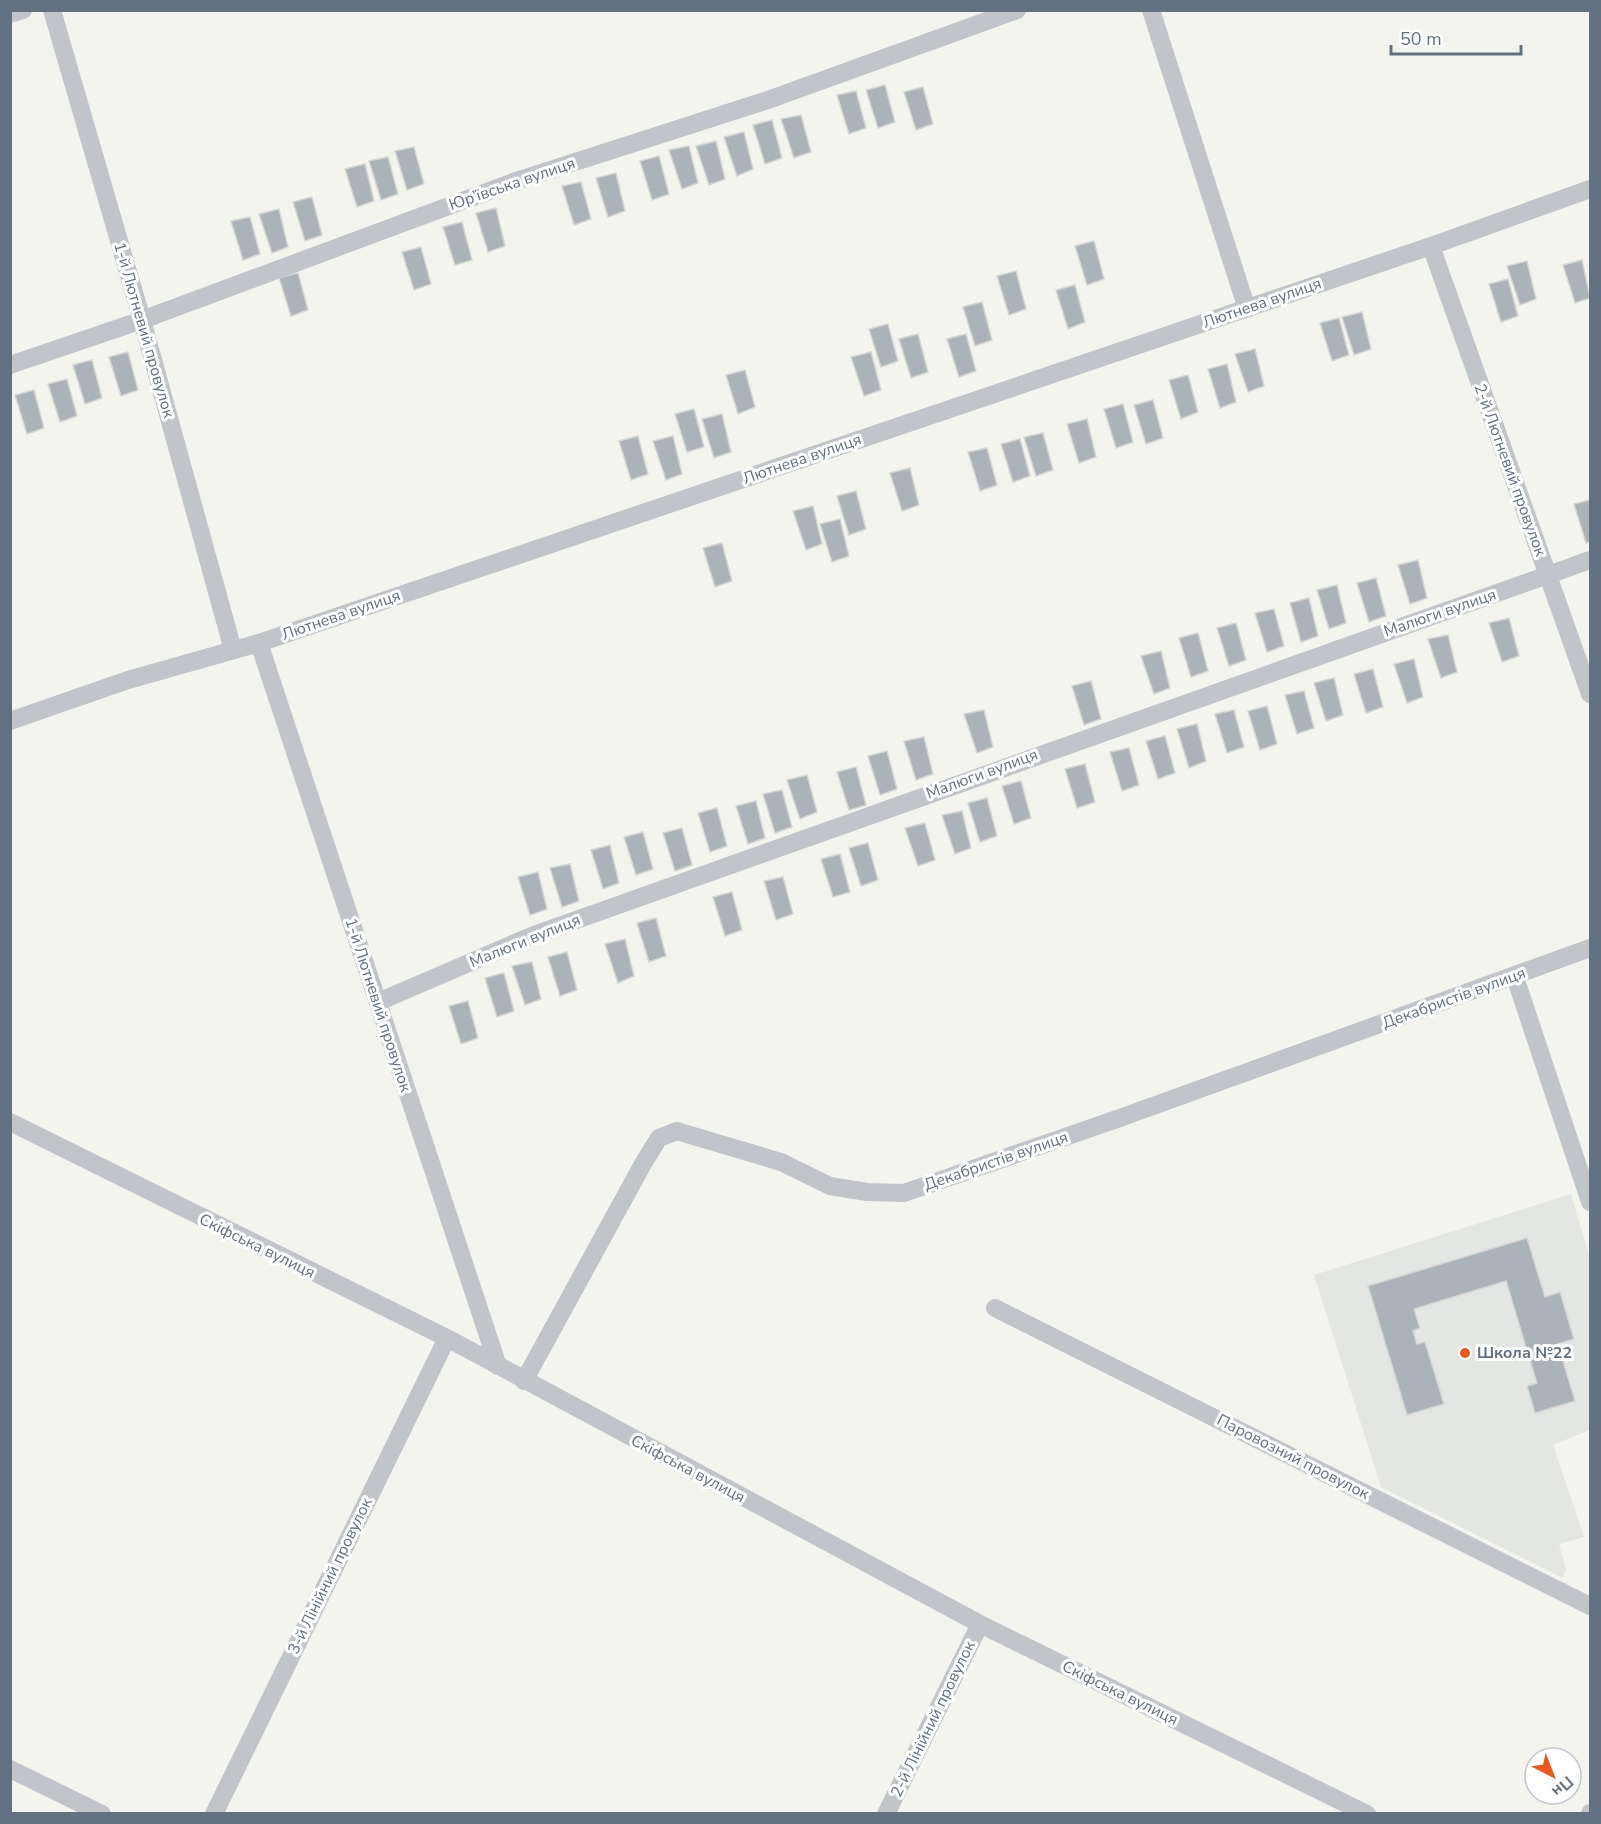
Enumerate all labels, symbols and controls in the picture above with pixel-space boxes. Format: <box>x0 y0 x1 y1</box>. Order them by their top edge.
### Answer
scale bar <box>1391 18 1522 56</box>
text: 50 m <box>1400 27 1442 51</box>
street label: Юр’ївська вулиця <box>446 152 578 216</box>
street label: 1-й Лютневий провулок <box>108 240 180 421</box>
street label: Лютнева вулиця <box>1200 272 1324 334</box>
street label: 2-й Лютневий провулок <box>1469 381 1552 560</box>
street label: Лютнева вулиця <box>740 428 864 490</box>
street label: Малюги вулиця <box>1381 583 1499 643</box>
street label: Лютнева вулиця <box>279 584 403 646</box>
street label: Малюги вулиця <box>923 744 1041 804</box>
street label: Малюги вулиця <box>466 909 584 973</box>
street label: 1-й Лютневий провулок <box>339 915 417 1095</box>
street label: Декабристів вулиця <box>1379 962 1529 1034</box>
street label: Декабристів вулиця <box>921 1126 1071 1196</box>
street label: Скіфська вулиця <box>195 1208 319 1284</box>
place label: Школа №22 <box>1477 1342 1572 1364</box>
marker: Школа №22 <box>1458 1346 1472 1360</box>
street label: Паровозний провулок <box>1213 1409 1374 1505</box>
street label: Скіфська вулиця <box>627 1430 749 1508</box>
street label: 3-й Лінійний провулок <box>283 1494 378 1658</box>
street label: 2-й Лінійний провулок <box>886 1637 981 1801</box>
street label: Скіфська вулиця <box>1058 1655 1182 1731</box>
north arrow <box>1523 1746 1583 1806</box>
text: Пн <box>1547 1771 1578 1802</box>

